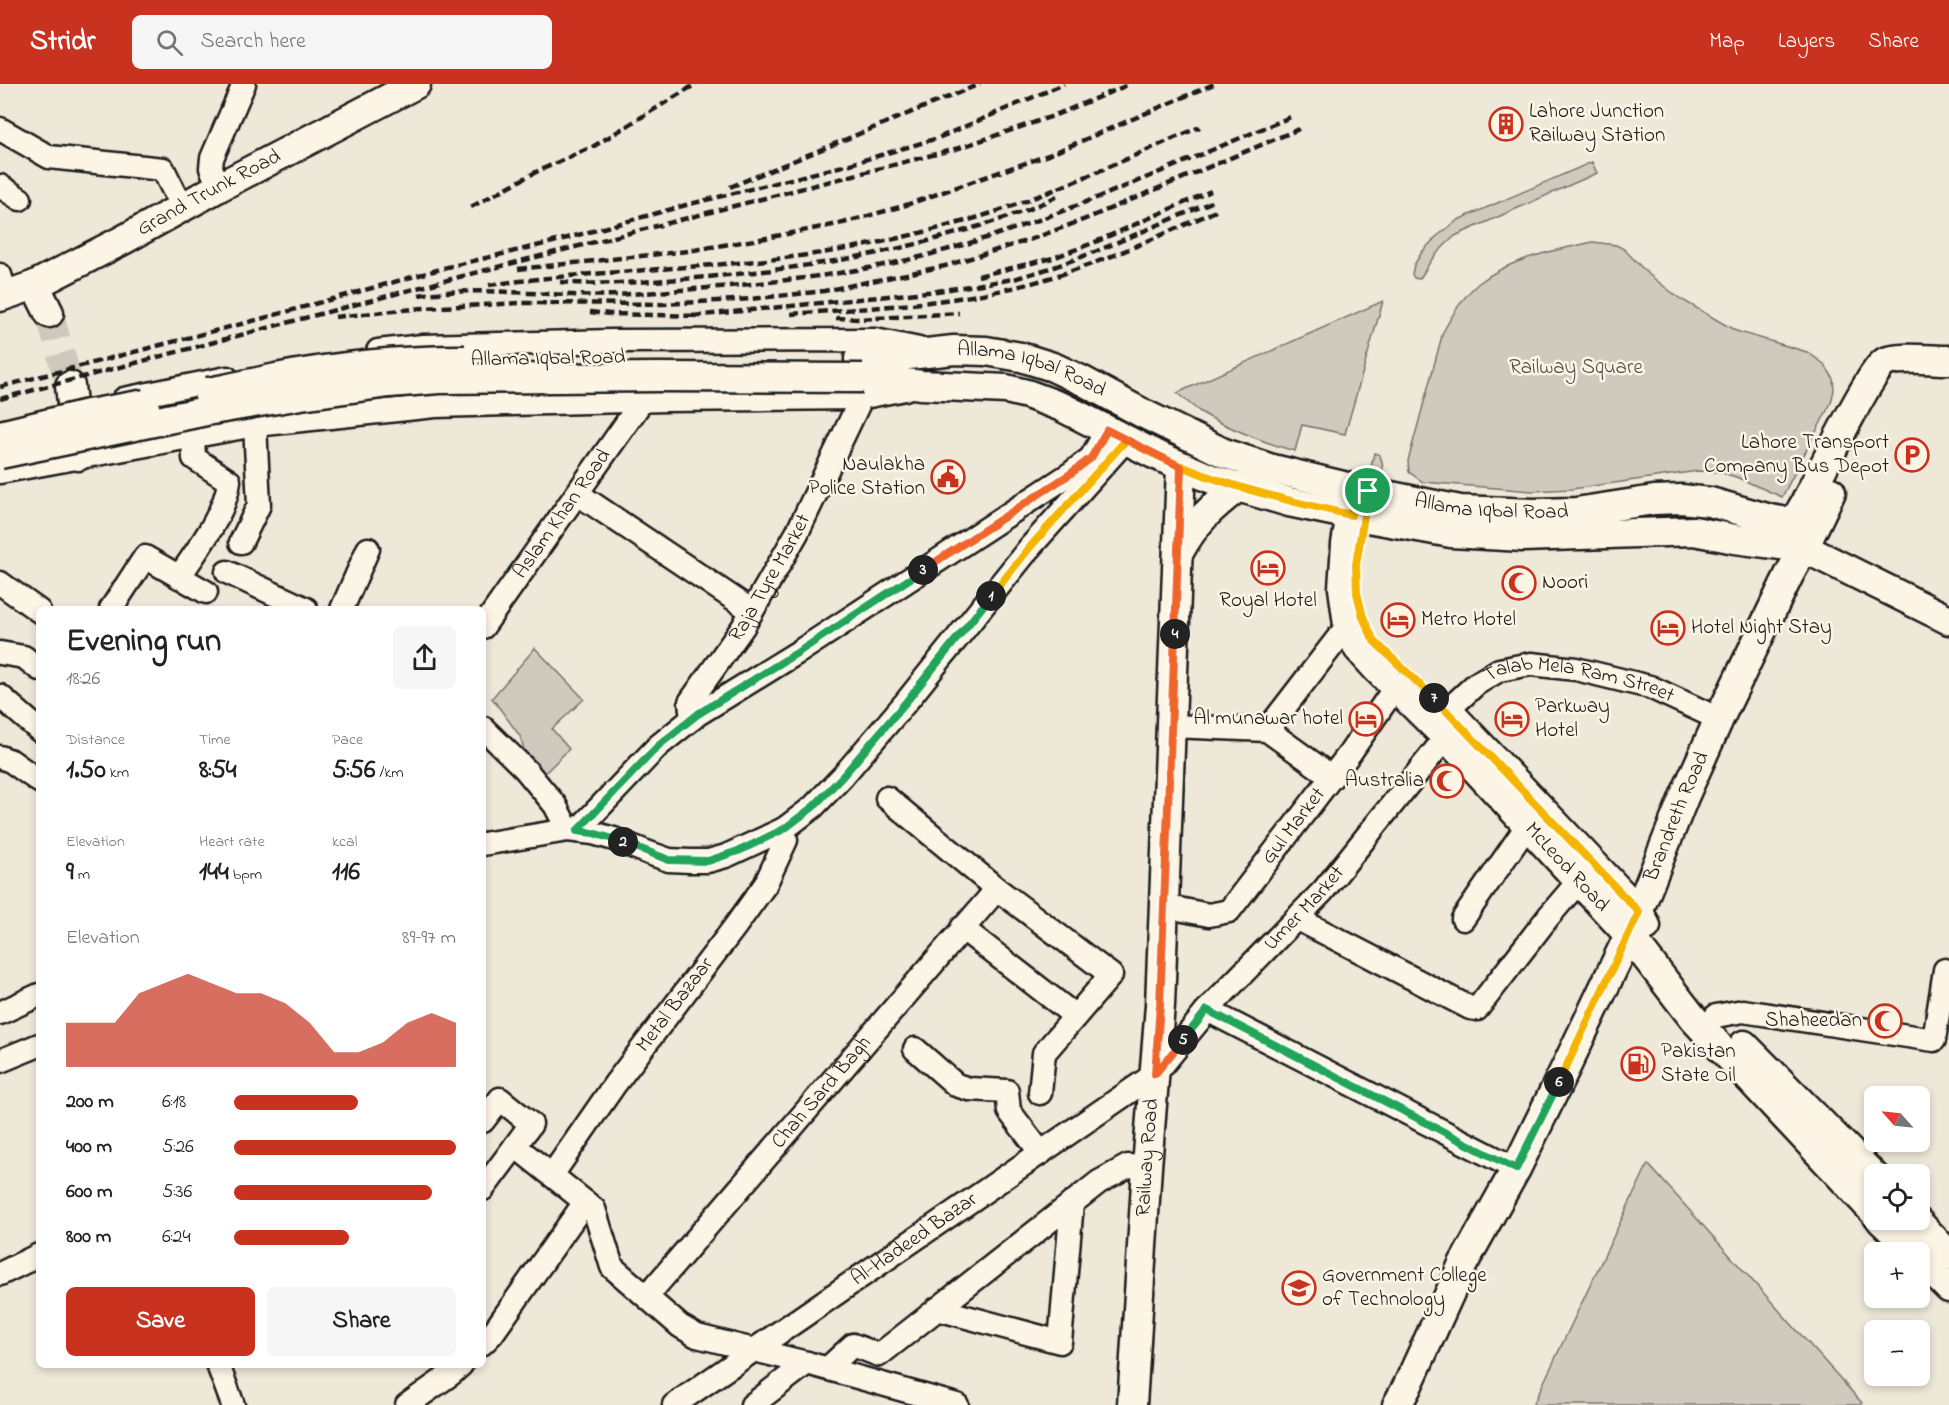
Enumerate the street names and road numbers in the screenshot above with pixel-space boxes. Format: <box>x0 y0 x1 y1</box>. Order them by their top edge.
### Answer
street label: Grand Trunk Road <box>132 142 287 244</box>
street label: Allama Iqbal Road <box>957 335 1111 406</box>
street label: Allama Iqbal Road <box>470 343 626 375</box>
street label: Aslam Khan Road <box>506 443 619 585</box>
street label: Allama Iqbal Road <box>1412 486 1569 528</box>
street label: Raja Tyre Market <box>722 509 819 648</box>
street label: Talab Mela Ram Street <box>1478 649 1679 711</box>
street label: Brandreth Road <box>1636 747 1717 887</box>
street label: Gul Market <box>1255 781 1333 871</box>
street label: McLeod Road <box>1517 816 1616 919</box>
street label: Umer Market <box>1257 860 1352 958</box>
street label: Metal Bazaar <box>629 951 722 1059</box>
street label: Chah Sard Bagh <box>765 1030 879 1156</box>
street label: Railway Road <box>1129 1097 1167 1217</box>
street label: Al-Hadeed Bazar <box>845 1185 984 1294</box>

